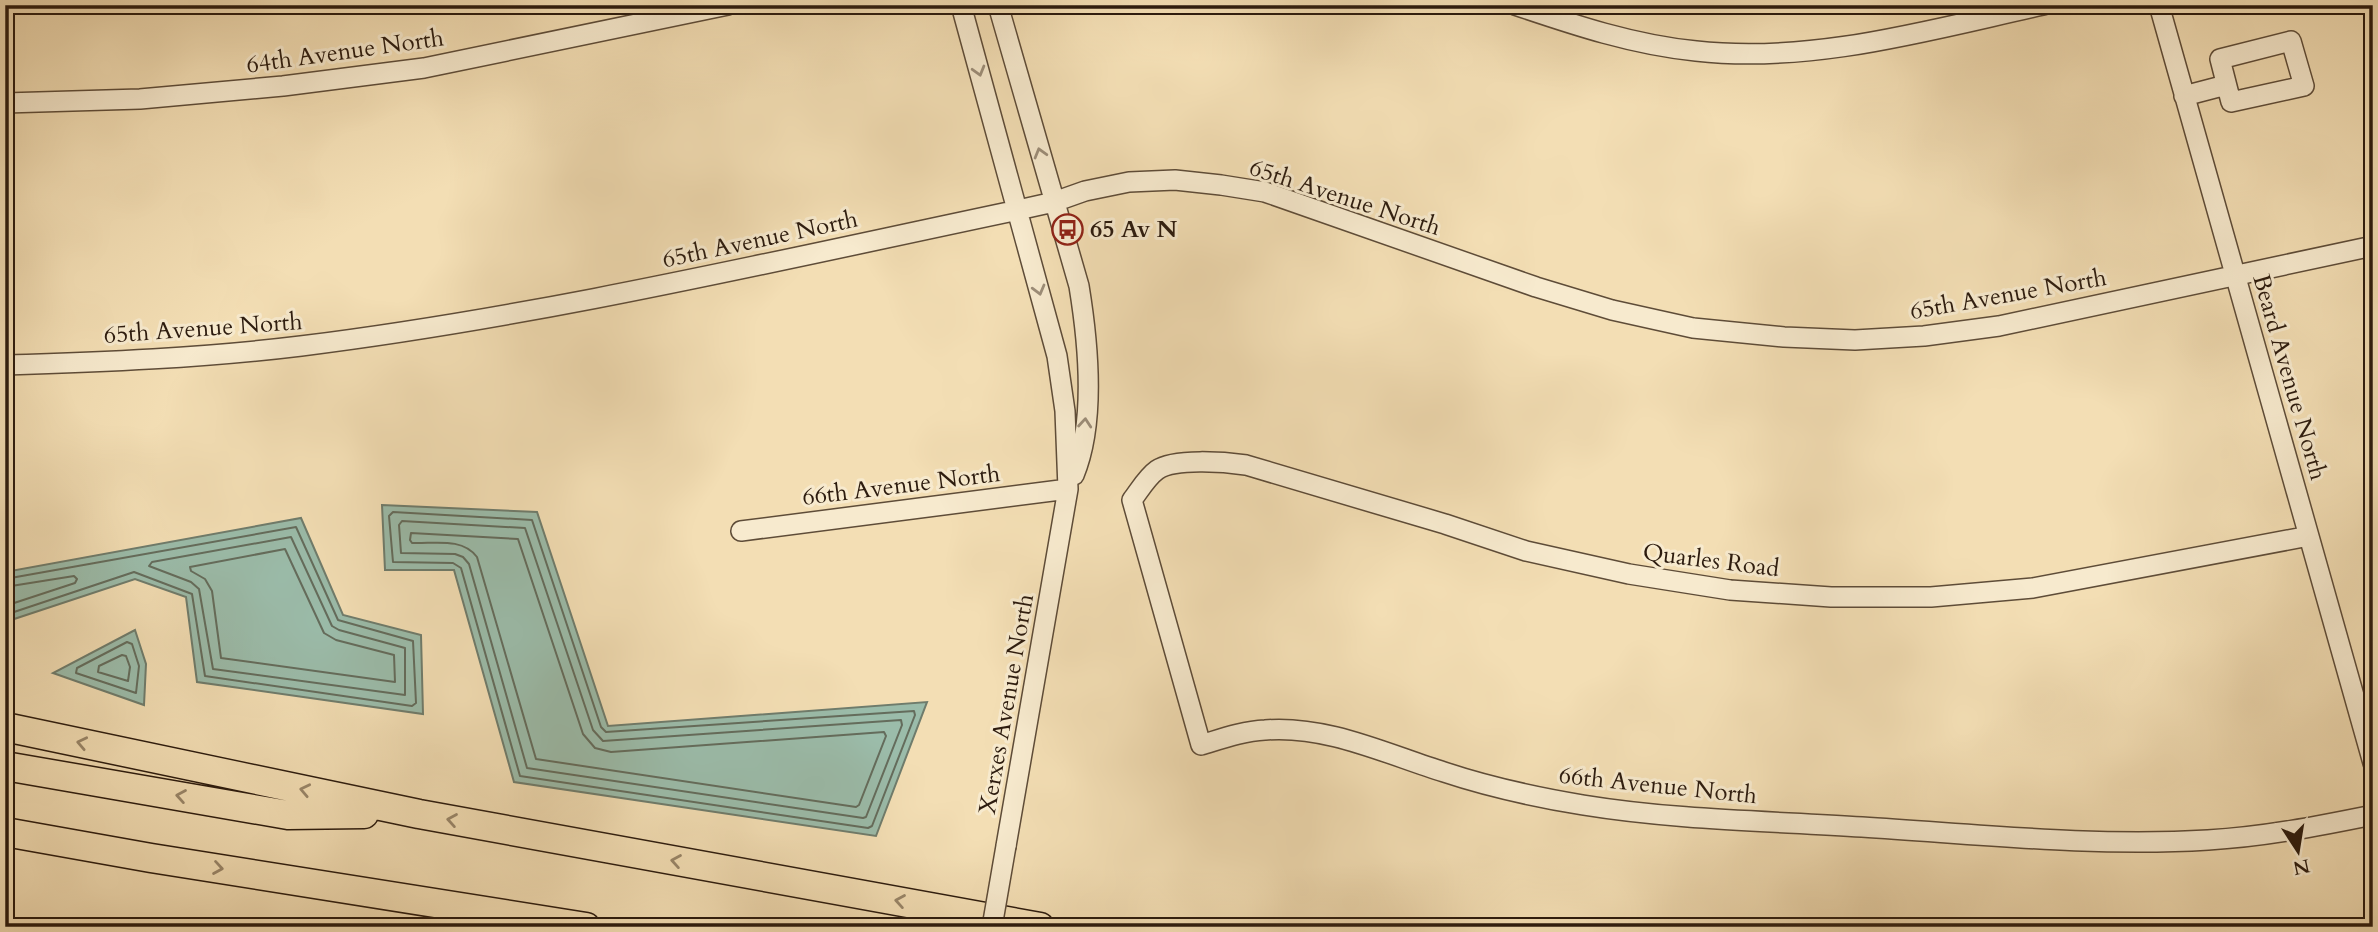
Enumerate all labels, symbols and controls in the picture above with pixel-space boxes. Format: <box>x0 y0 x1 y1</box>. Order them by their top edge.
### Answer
street label: 64th Avenue North <box>244 21 446 82</box>
one-way arrow <box>971 65 985 77</box>
one-way arrow <box>1033 147 1048 159</box>
street label: 65th Avenue North <box>1245 151 1445 244</box>
street label: 65th Avenue North <box>659 203 861 276</box>
bus stop icon: 65 Av N <box>1050 212 1084 246</box>
place label: 65 Av N <box>1090 213 1178 246</box>
street label: 65th Avenue North <box>1907 261 2109 328</box>
street label: Beard Avenue North <box>2244 270 2335 484</box>
one-way arrow <box>1031 284 1045 296</box>
street label: 65th Avenue North <box>103 305 303 352</box>
one-way arrow <box>1077 417 1092 429</box>
street label: 66th Avenue North <box>800 457 1002 514</box>
street label: Quarles Road <box>1641 536 1781 585</box>
street label: Xerxes Avenue North <box>971 591 1042 817</box>
one-way arrow <box>76 736 88 751</box>
street label: 66th Avenue North <box>1557 759 1759 812</box>
one-way arrow <box>299 783 311 798</box>
one-way arrow <box>175 789 187 804</box>
one-way arrow <box>447 813 458 828</box>
north arrow <box>2262 816 2332 886</box>
text: N <box>2290 852 2312 881</box>
one-way arrow <box>670 854 682 869</box>
one-way arrow <box>212 860 224 875</box>
one-way arrow <box>894 895 906 910</box>

